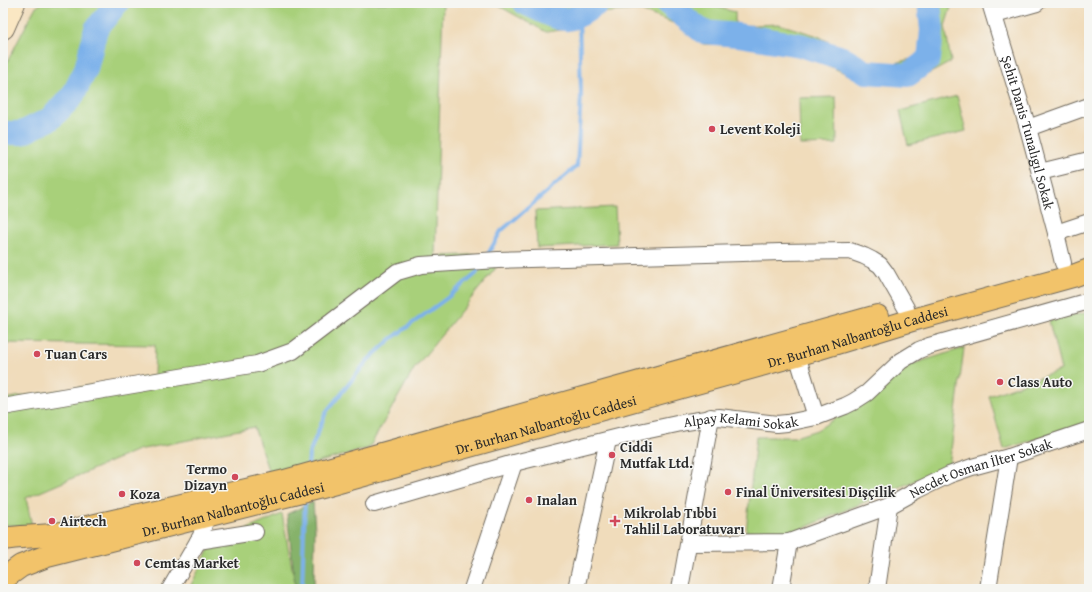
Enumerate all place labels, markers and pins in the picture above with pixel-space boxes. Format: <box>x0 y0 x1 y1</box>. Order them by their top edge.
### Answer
place label: Levent Koleji <box>720 119 801 139</box>
marker: Levent Koleji <box>707 124 717 134</box>
place label: Tuan Cars <box>45 344 107 364</box>
marker: Tuan Cars <box>32 349 42 359</box>
place label: Class Auto <box>1008 372 1073 392</box>
marker: Class Auto <box>995 377 1005 387</box>
place label: Ciddi Mutfak Ltd. <box>620 437 693 473</box>
marker: Ciddi Mutfak Ltd. <box>607 450 617 460</box>
place label: Termo Dizayn <box>184 459 228 495</box>
marker: Termo Dizayn <box>230 472 240 482</box>
place label: Final Üniversitesi Dişçilik <box>736 482 897 502</box>
place label: Koza <box>130 484 161 504</box>
marker: Final Üniversitesi Dişçilik <box>723 487 733 497</box>
marker: Koza <box>117 489 127 499</box>
place label: Inalan <box>537 490 578 510</box>
marker: Inalan <box>524 495 534 505</box>
place label: Mikrolab Tıbbi Tahlil Laboratuvarı <box>624 503 745 539</box>
place label: Airtech <box>60 511 107 531</box>
marker: Mikrolab Tıbbi Tahlil Laboratuvarı <box>609 515 621 527</box>
marker: Airtech <box>47 516 57 526</box>
place label: Cemtas Market <box>145 553 240 573</box>
marker: Cemtas Market <box>132 558 142 568</box>

